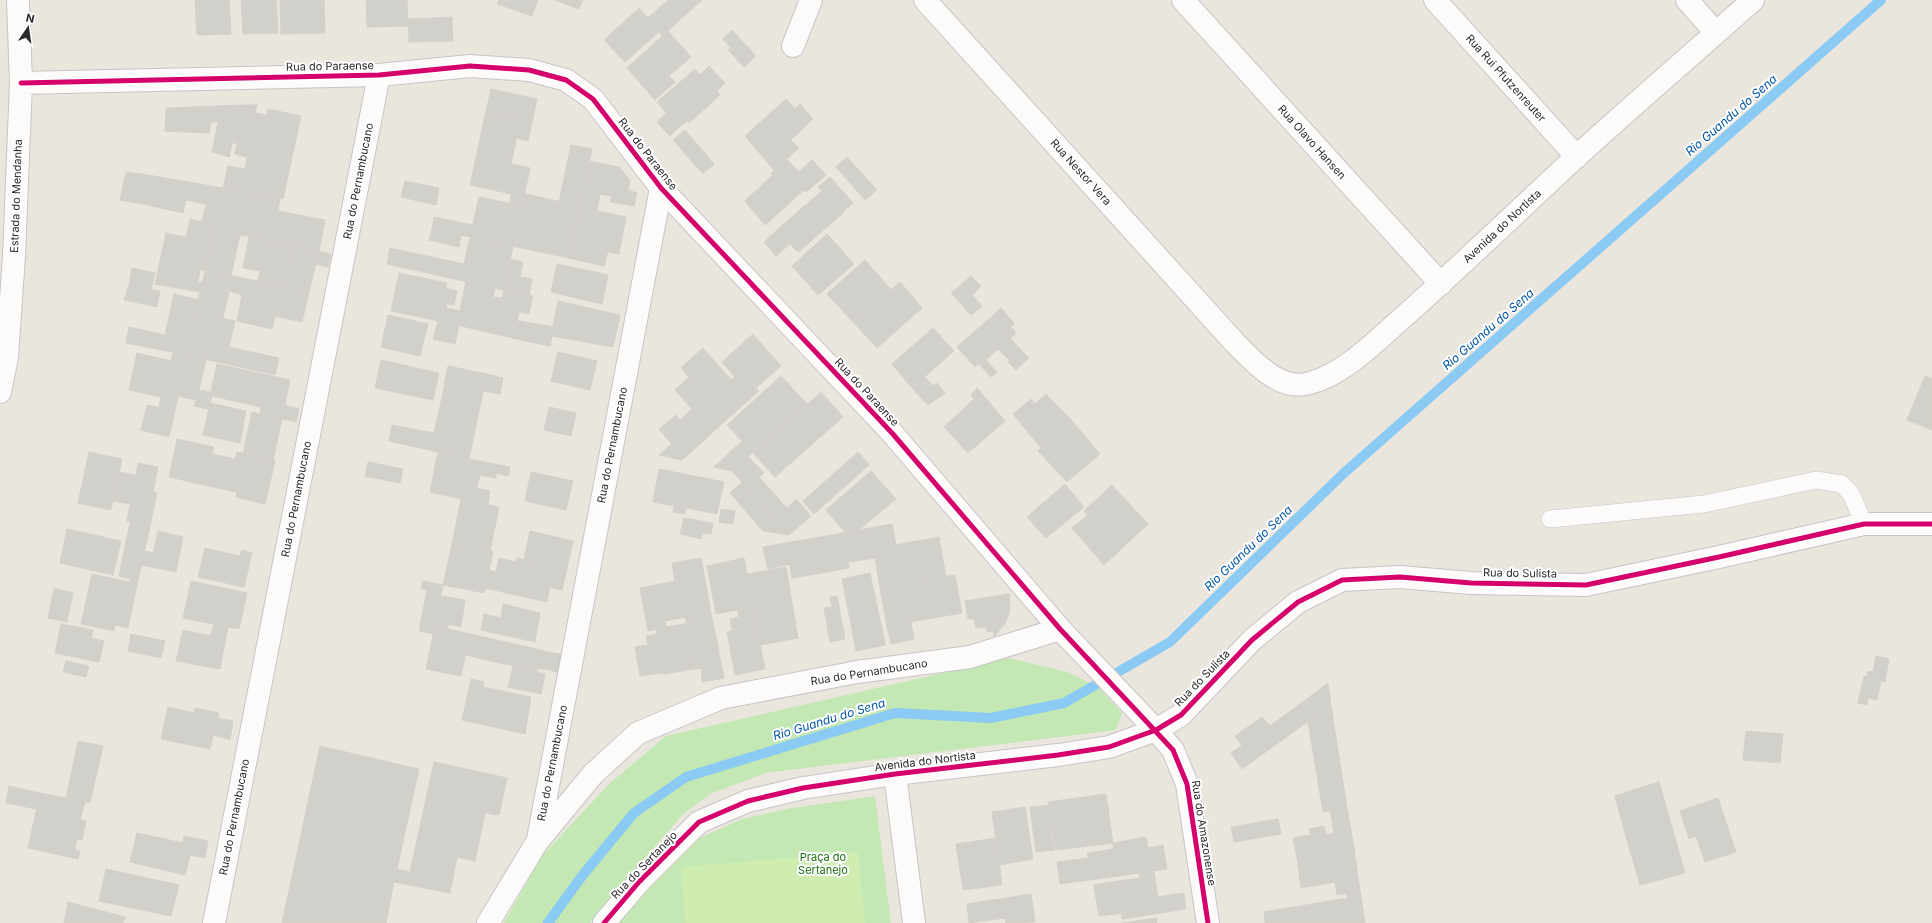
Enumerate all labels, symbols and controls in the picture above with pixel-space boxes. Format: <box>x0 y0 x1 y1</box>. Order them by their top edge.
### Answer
north arrow <box>8 8 48 48</box>
text: N <box>25 10 36 26</box>
street label: Rua Rui Pfutzenreuter <box>1463 31 1549 125</box>
street label: Rua do Paraense <box>286 58 374 74</box>
water label: Rio Guandu do Sena <box>1682 71 1780 159</box>
street label: Rua Olavo Hansen <box>1275 102 1349 182</box>
street label: Rua do Paraense <box>615 115 681 193</box>
street label: Rua do Pernambucano <box>340 121 376 240</box>
street label: Rua Nestor Vera <box>1048 136 1114 208</box>
street label: Estrada do Mendanha <box>7 139 25 253</box>
street label: Avenida do Nortista <box>1460 186 1544 266</box>
water label: Rio Guandu do Sena <box>1439 285 1537 373</box>
street label: Rua do Paraense <box>832 355 902 429</box>
street label: Rua do Pernambucano <box>594 385 630 504</box>
street label: Rua do Pernambucano <box>278 439 314 558</box>
water label: Rio Guandu do Sena <box>1201 502 1295 594</box>
street label: Rua do Sulista <box>1483 565 1557 581</box>
street label: Rua do Sulista <box>1171 647 1233 709</box>
street label: Rua do Pernambucano <box>810 656 929 688</box>
water label: Rio Guandu do Sena <box>771 695 887 743</box>
street label: Rua do Pernambucano <box>534 703 570 822</box>
street label: Avenida do Nortista <box>874 748 976 774</box>
street label: Rua do Pernambucano <box>216 757 252 876</box>
street label: Rua do Amazonense <box>1189 779 1219 887</box>
street label: Rua do Sertanejo <box>608 828 680 902</box>
park label: Praça do Sertanejo <box>798 850 848 877</box>

